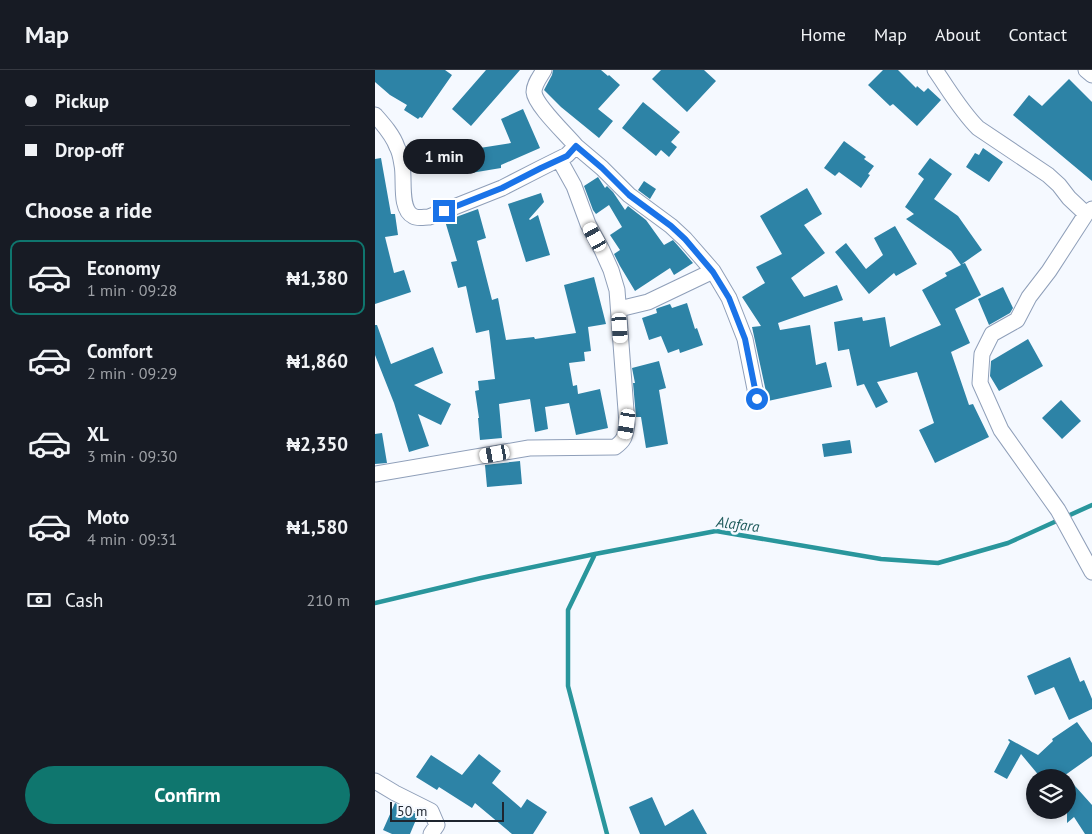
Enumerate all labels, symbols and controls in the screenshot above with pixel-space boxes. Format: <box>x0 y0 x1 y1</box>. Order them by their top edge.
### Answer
text: Map <box>25 19 69 50</box>
text: Home <box>800 23 846 46</box>
text: Map <box>874 23 907 46</box>
text: About <box>935 23 981 46</box>
text: Contact <box>1009 23 1067 46</box>
text: Pickup <box>55 89 109 113</box>
text: Drop-off <box>55 138 123 162</box>
callout: 1 min <box>403 138 485 174</box>
text: 1 min <box>424 146 464 166</box>
text: Choose a ride <box>25 196 152 224</box>
route end <box>433 200 455 222</box>
car <box>581 220 608 254</box>
icon: car <box>27 255 72 300</box>
text: Economy <box>87 256 160 280</box>
text: ₦1,380 <box>286 266 348 290</box>
text: 1 min · 09:28 <box>87 280 177 300</box>
car <box>611 313 628 343</box>
icon: car <box>27 338 72 383</box>
text: Comfort <box>87 339 153 363</box>
text: ₦1,860 <box>286 349 348 373</box>
text: 2 min · 09:29 <box>87 363 177 383</box>
route start <box>746 388 768 410</box>
car <box>617 408 636 440</box>
icon: car <box>27 421 72 466</box>
text: XL <box>87 422 109 446</box>
text: ₦2,350 <box>286 432 348 456</box>
car <box>478 444 511 464</box>
text: 3 min · 09:30 <box>87 446 177 466</box>
icon: car <box>27 504 72 549</box>
text: Moto <box>87 505 129 529</box>
water label: Alafara <box>714 512 761 536</box>
text: ₦1,580 <box>286 515 348 539</box>
text: 4 min · 09:31 <box>87 529 177 549</box>
icon: cash <box>25 586 53 614</box>
text: Cash <box>65 588 103 612</box>
text: 210 m <box>307 590 350 610</box>
button: Confirm <box>25 766 350 824</box>
map controls <box>1026 769 1076 819</box>
button: layers <box>1026 769 1076 819</box>
scale bar <box>390 799 504 822</box>
text: 50 m <box>397 802 427 820</box>

